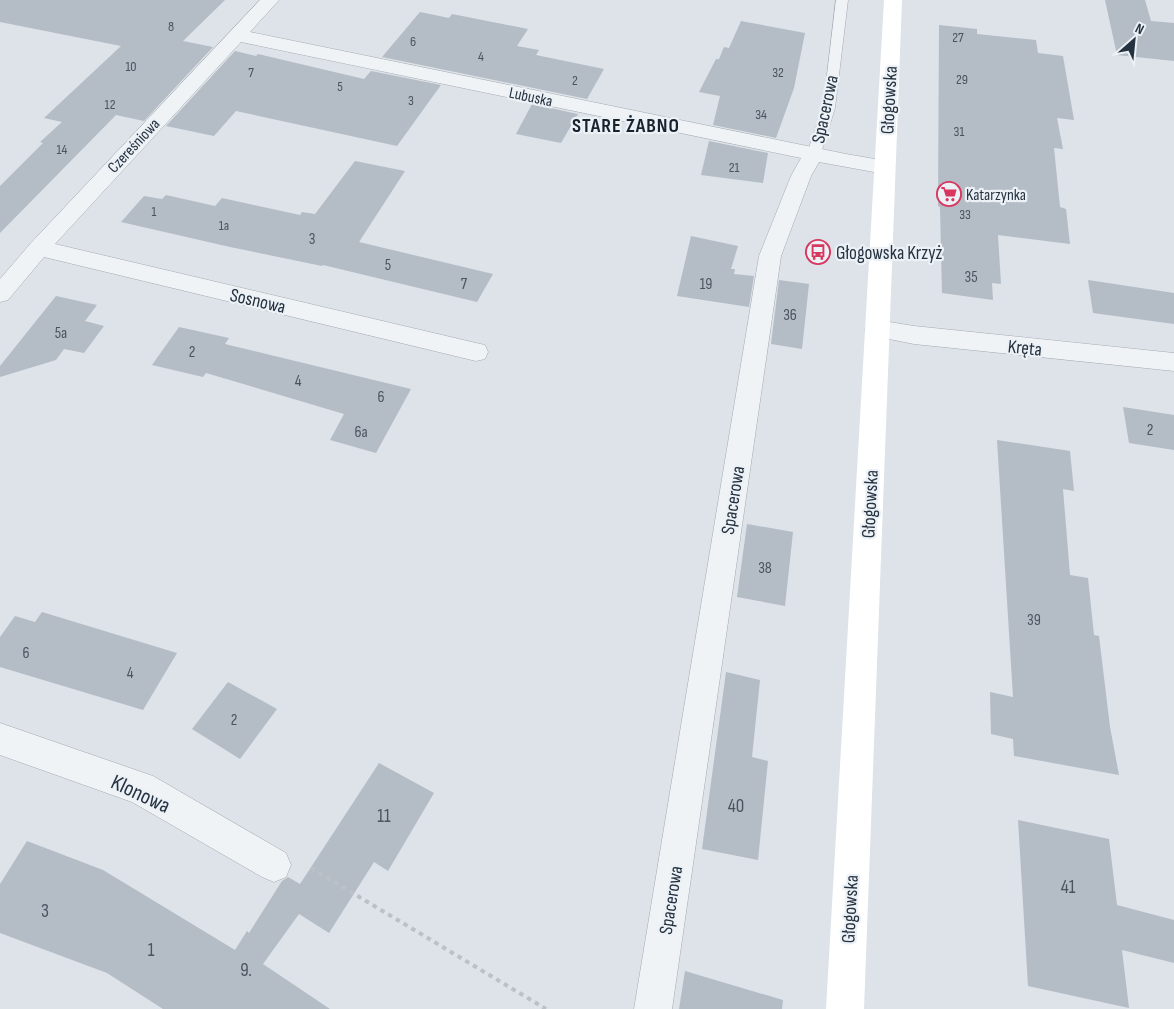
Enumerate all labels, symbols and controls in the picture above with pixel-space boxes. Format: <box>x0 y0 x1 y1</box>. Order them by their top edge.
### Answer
north arrow <box>1109 15 1159 65</box>
house number: 8 <box>168 18 174 35</box>
text: N <box>1132 20 1147 38</box>
house number: 27 <box>952 29 964 46</box>
house number: 6 <box>410 33 416 50</box>
house number: 4 <box>478 48 484 65</box>
house number: 10 <box>125 58 137 75</box>
house number: 7 <box>248 64 254 81</box>
house number: 32 <box>772 64 784 81</box>
street label: Głogowska <box>876 65 903 135</box>
house number: 29 <box>956 71 968 88</box>
house number: 2 <box>572 72 578 89</box>
street label: Spacerowa <box>807 73 844 146</box>
house number: 5 <box>337 78 343 95</box>
street label: Lubuska <box>507 84 554 111</box>
house number: 3 <box>408 92 414 109</box>
house number: 12 <box>105 96 116 113</box>
house number: 34 <box>755 106 767 123</box>
district label: STARE ŻABNO <box>572 114 680 138</box>
street label: Czereśniowa <box>104 115 164 177</box>
house number: 31 <box>954 123 964 140</box>
house number: 14 <box>57 141 68 158</box>
house number: 21 <box>729 159 739 176</box>
supermarket icon: Katarzynka <box>936 181 962 207</box>
place label: Katarzynka <box>966 186 1026 205</box>
house number: 1 <box>152 203 157 220</box>
house number: 33 <box>959 206 971 223</box>
house number: 1a <box>219 217 229 234</box>
house number: 3 <box>309 230 315 249</box>
bus stop icon: Głogowska Krzyż <box>805 239 831 265</box>
place label: Głogowska Krzyż <box>836 242 943 265</box>
house number: 5 <box>385 256 391 275</box>
house number: 35 <box>964 268 978 287</box>
house number: 7 <box>461 275 468 294</box>
house number: 19 <box>700 275 712 294</box>
street label: Sosnowa <box>228 284 288 319</box>
house number: 36 <box>783 306 797 325</box>
house number: 5a <box>55 324 67 343</box>
street label: Kręta <box>1007 335 1043 362</box>
house number: 2 <box>189 343 195 362</box>
house number: 4 <box>295 372 302 391</box>
house number: 6 <box>377 388 385 407</box>
house number: 2 <box>1147 421 1153 440</box>
house number: 6a <box>354 423 368 442</box>
street label: Spacerowa <box>717 464 750 536</box>
street label: Głogowska <box>857 469 884 539</box>
house number: 38 <box>758 559 772 578</box>
house number: 39 <box>1027 611 1041 630</box>
house number: 6 <box>22 644 30 663</box>
house number: 4 <box>127 664 134 683</box>
house number: 2 <box>231 711 237 730</box>
street label: Klonowa <box>106 769 174 820</box>
house number: 40 <box>728 795 744 818</box>
house number: 11 <box>377 805 391 828</box>
street label: Spacerowa <box>655 864 688 936</box>
street label: Głogowska <box>837 874 864 944</box>
house number: 41 <box>1061 876 1076 899</box>
house number: 3 <box>41 900 49 923</box>
house number: 1 <box>148 939 155 962</box>
house number: 9. <box>240 959 252 982</box>

